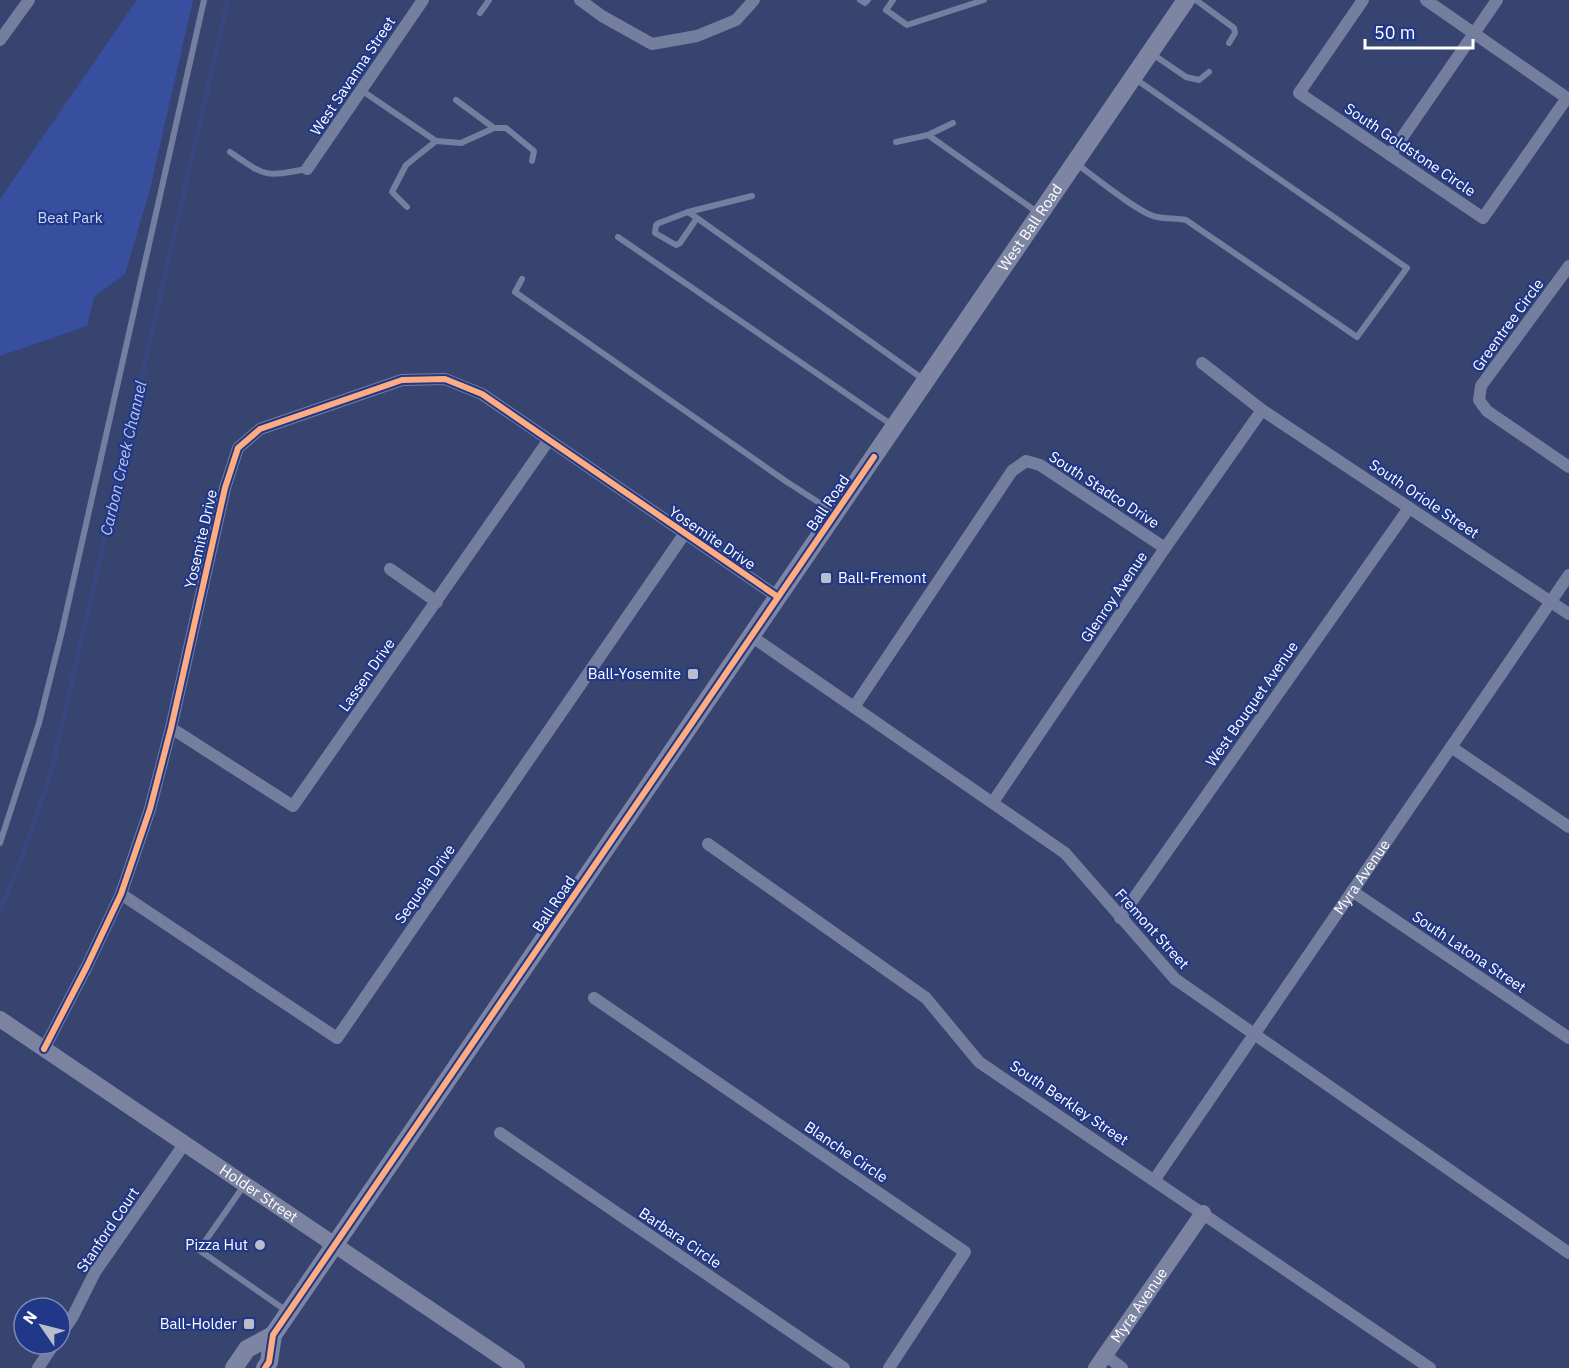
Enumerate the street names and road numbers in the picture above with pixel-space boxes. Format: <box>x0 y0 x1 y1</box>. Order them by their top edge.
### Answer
street label: West Savanna Street <box>306 13 399 139</box>
street label: South Goldstone Circle <box>1341 99 1479 201</box>
street label: West Ball Road <box>993 180 1066 275</box>
street label: Greentree Circle <box>1468 275 1548 375</box>
street label: South Stadco Drive <box>1045 447 1163 532</box>
street label: South Oriole Street <box>1366 455 1483 542</box>
street label: Ball Road <box>802 471 853 535</box>
street label: Yosemite Drive <box>180 488 221 590</box>
street label: Yosemite Drive <box>665 502 759 574</box>
street label: Glenroy Avenue <box>1076 547 1151 646</box>
street label: Lassen Drive <box>334 634 399 715</box>
street label: West Bouquet Avenue <box>1201 637 1302 770</box>
street label: Myra Avenue <box>1329 836 1394 918</box>
street label: Sequoia Drive <box>390 840 459 927</box>
street label: Ball Road <box>528 872 579 936</box>
street label: Fremont Street <box>1111 885 1193 973</box>
street label: South Latona Street <box>1409 906 1530 997</box>
street label: South Berkley Street <box>1006 1056 1132 1149</box>
street label: Blanche Circle <box>801 1117 892 1186</box>
street label: Holder Street <box>216 1160 302 1226</box>
street label: Stanford Court <box>72 1184 143 1276</box>
street label: Barbara Circle <box>635 1203 725 1272</box>
street label: Myra Avenue <box>1106 1264 1171 1346</box>

